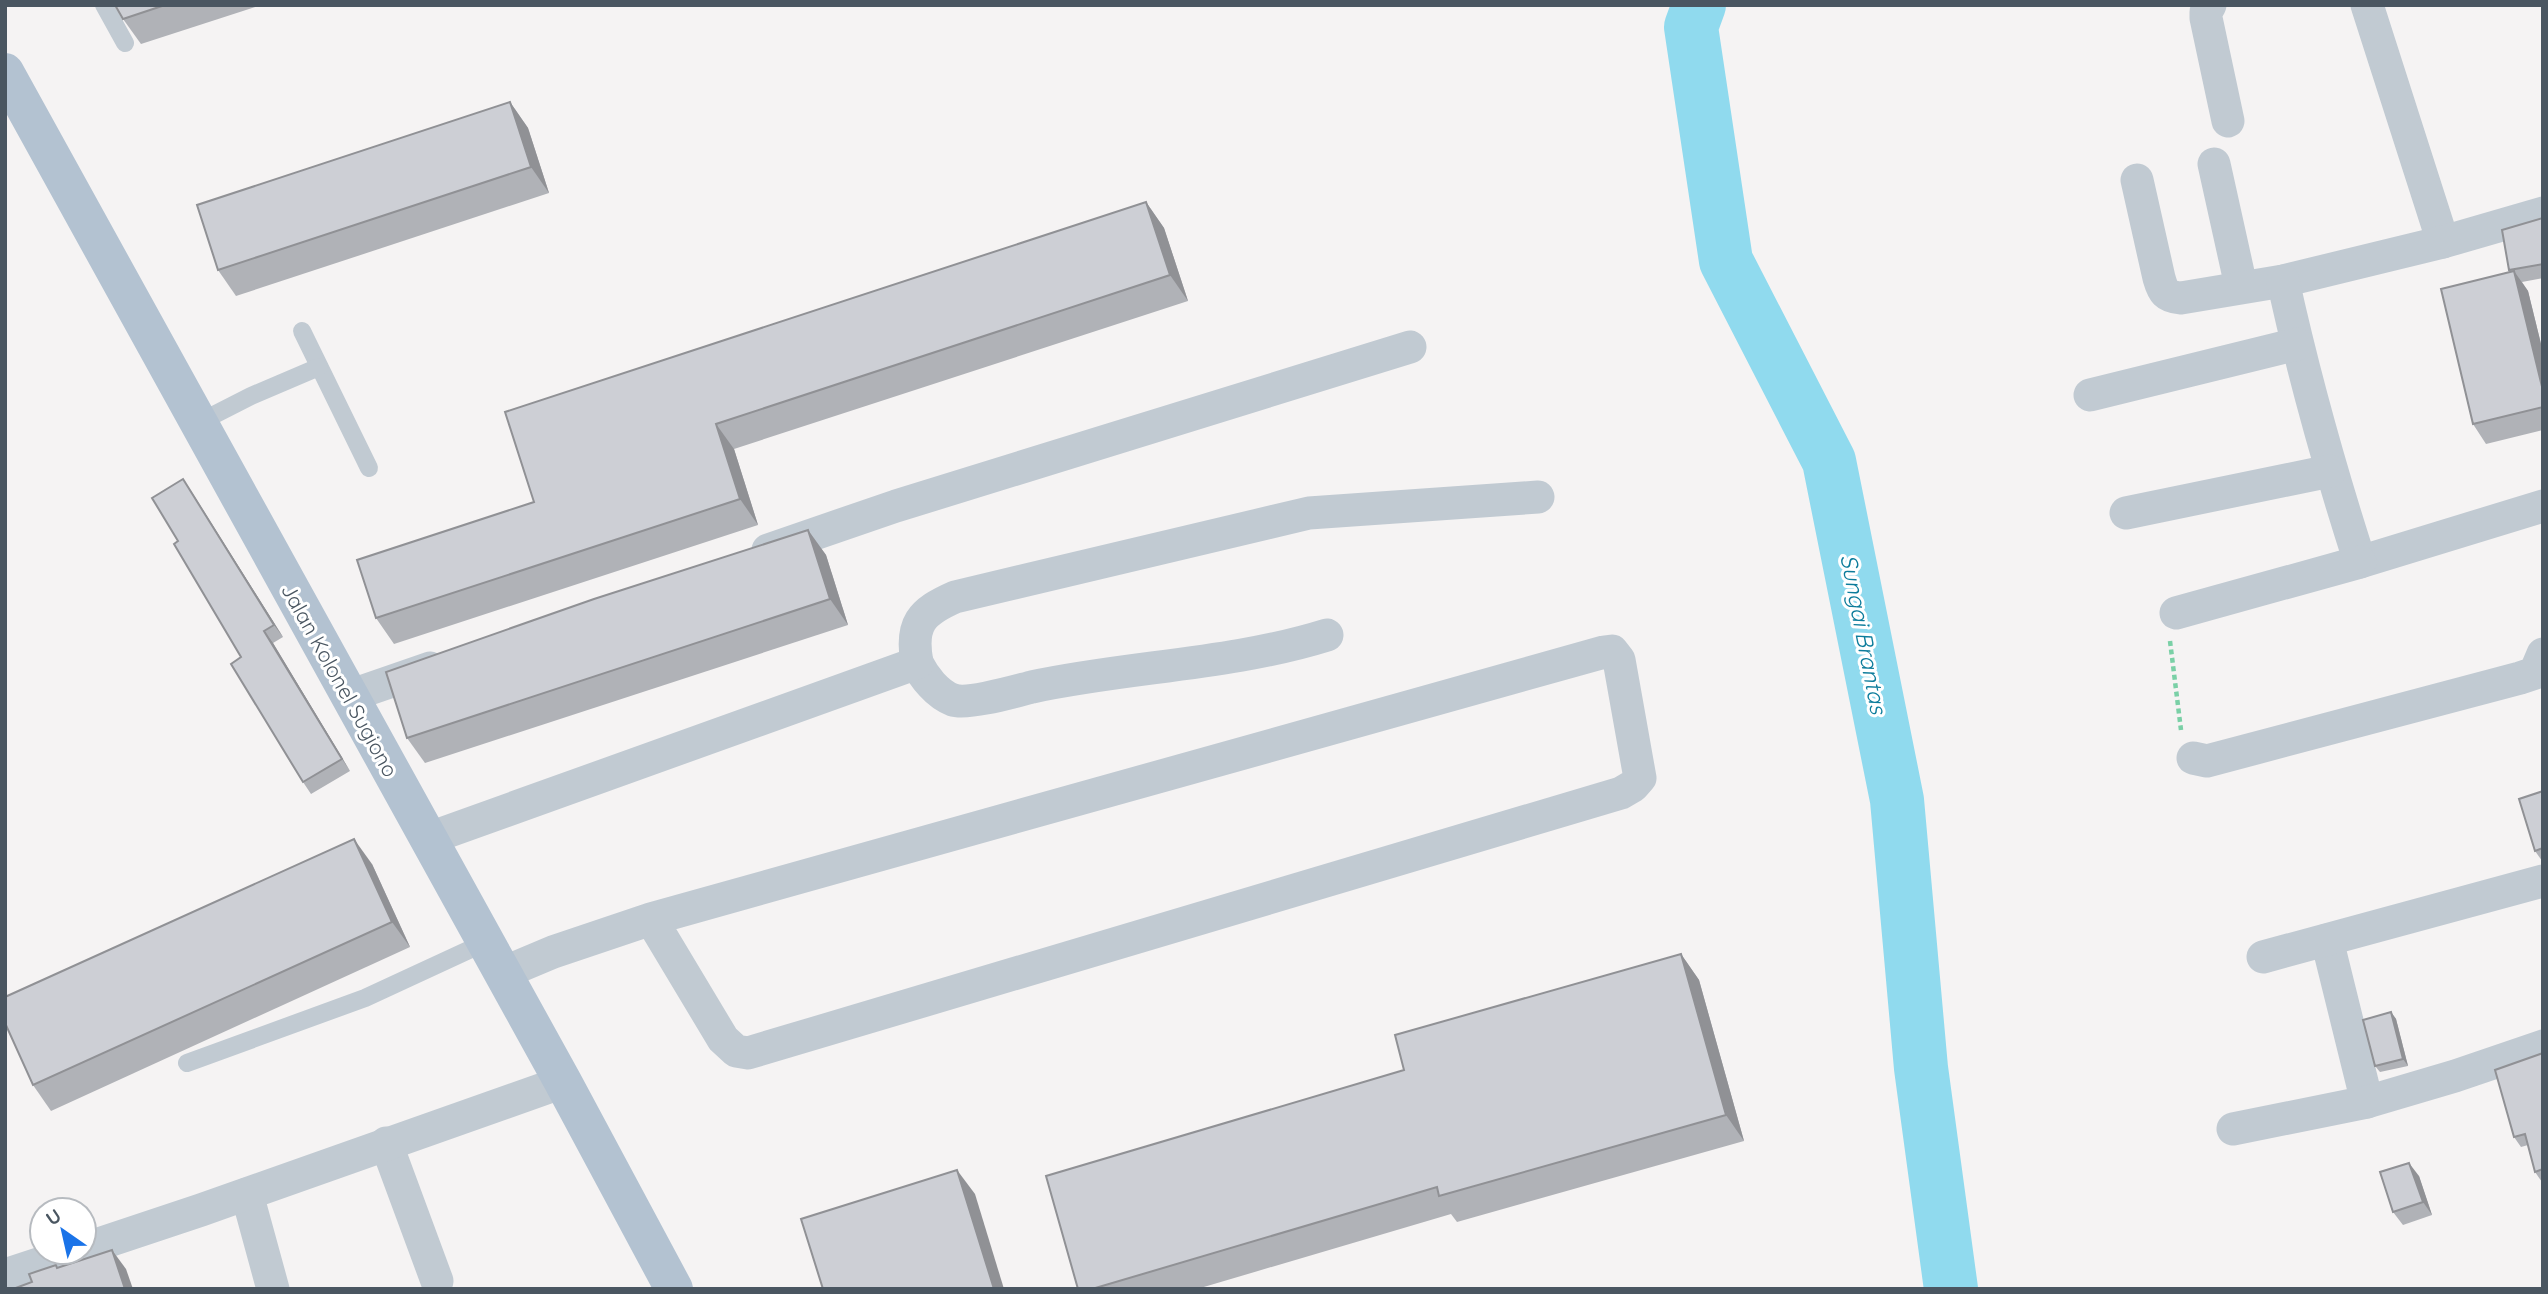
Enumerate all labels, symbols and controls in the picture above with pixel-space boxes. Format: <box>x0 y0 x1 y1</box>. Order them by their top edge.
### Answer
water label: Sungai Brantas <box>1834 552 1894 718</box>
street label: Jalan Kolonel Sugiono <box>276 579 404 781</box>
north arrow <box>28 1196 98 1266</box>
text: U <box>41 1203 66 1231</box>

